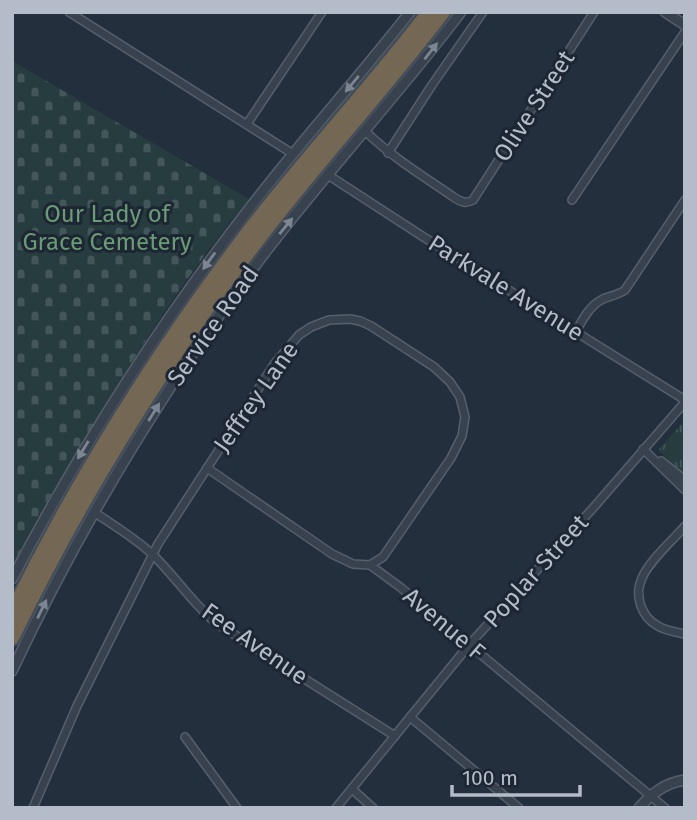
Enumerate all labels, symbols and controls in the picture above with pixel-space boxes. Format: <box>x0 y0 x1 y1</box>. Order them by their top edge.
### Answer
one-way arrow <box>423 42 437 60</box>
street label: Olive Street <box>488 45 580 167</box>
one-way arrow <box>345 76 360 93</box>
park label: Our Lady of Grace Cemetery <box>22 200 192 256</box>
one-way arrow <box>278 218 293 235</box>
street label: Parkvale Avenue <box>423 229 589 347</box>
one-way arrow <box>202 252 216 270</box>
street label: Service Road <box>161 261 265 391</box>
street label: Jeffrey Lane <box>208 337 304 457</box>
one-way arrow <box>147 402 160 421</box>
one-way arrow <box>77 441 89 460</box>
street label: Poplar Street <box>478 509 594 633</box>
street label: Avenue F <box>398 582 491 666</box>
street label: Fee Avenue <box>197 597 313 691</box>
one-way arrow <box>36 599 47 619</box>
scale bar <box>452 754 580 798</box>
text: 100 m <box>462 765 518 791</box>

